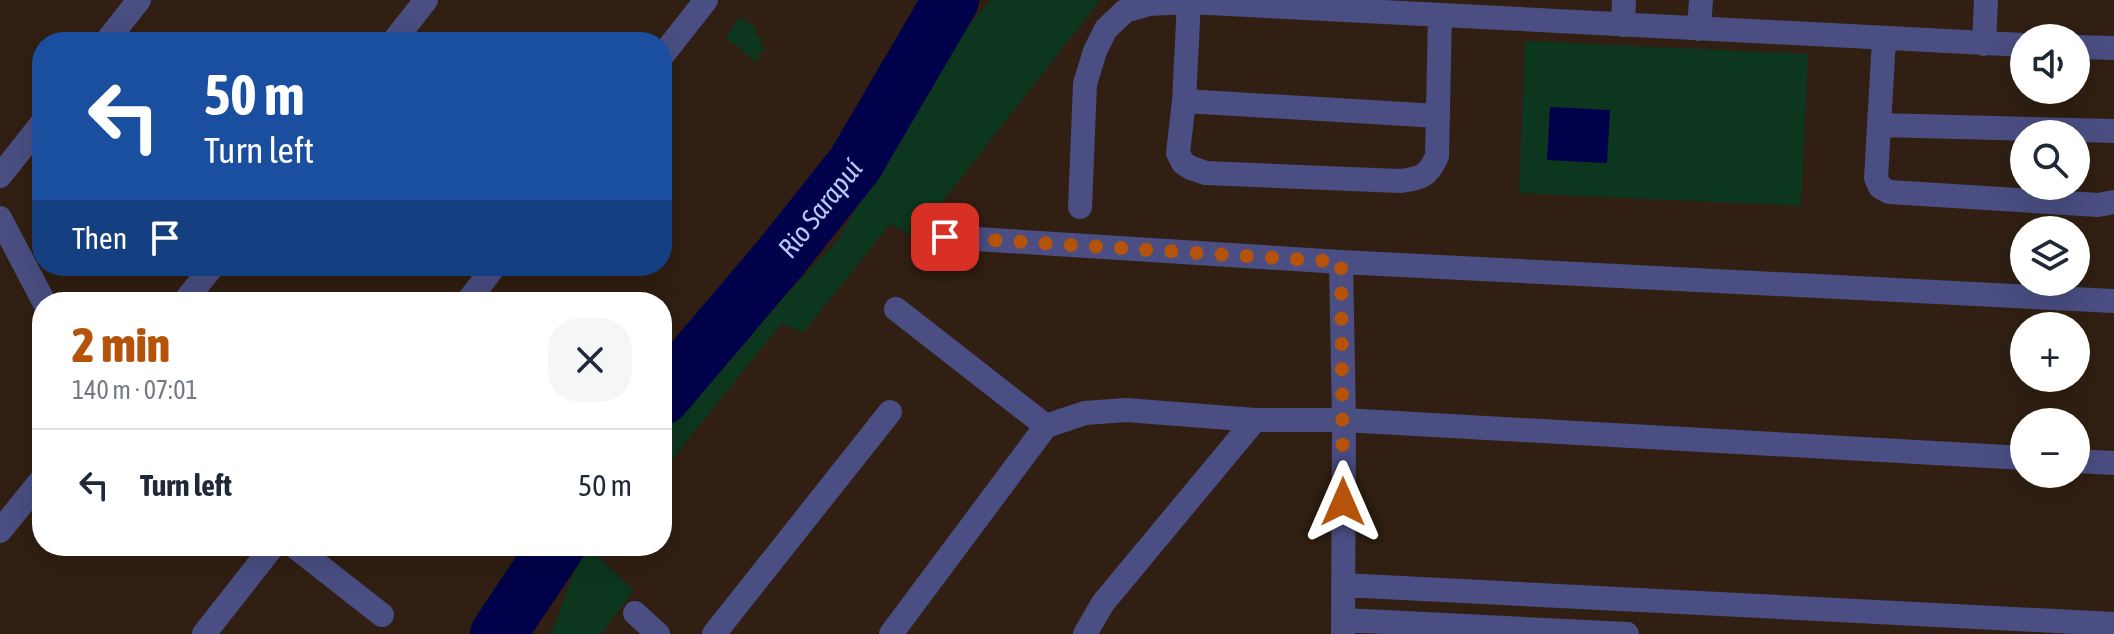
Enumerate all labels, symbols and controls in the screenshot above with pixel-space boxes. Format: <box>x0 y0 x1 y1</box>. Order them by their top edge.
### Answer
map controls <box>2010 24 2090 488</box>
button: sound <box>2010 24 2090 104</box>
text: 50 m <box>204 63 305 127</box>
icon: left <box>72 64 176 168</box>
button: search <box>2010 120 2090 200</box>
text: Turn left <box>204 129 314 171</box>
water label: Rio Sarapuí <box>771 153 869 264</box>
pin <box>911 203 979 271</box>
icon: arrive <box>923 215 967 259</box>
icon: arrive <box>143 216 187 260</box>
button: layers <box>2010 216 2090 296</box>
text: Then <box>72 221 127 255</box>
button: + <box>2010 312 2090 392</box>
text: 2 min <box>72 317 170 372</box>
button: close <box>548 318 632 402</box>
text: 140 m · 07:01 <box>72 375 198 405</box>
button: − <box>2010 408 2090 488</box>
position arrow <box>1301 460 1385 544</box>
icon: left <box>72 463 116 507</box>
text: Turn left <box>140 468 232 502</box>
text: 50 m <box>578 468 632 502</box>

